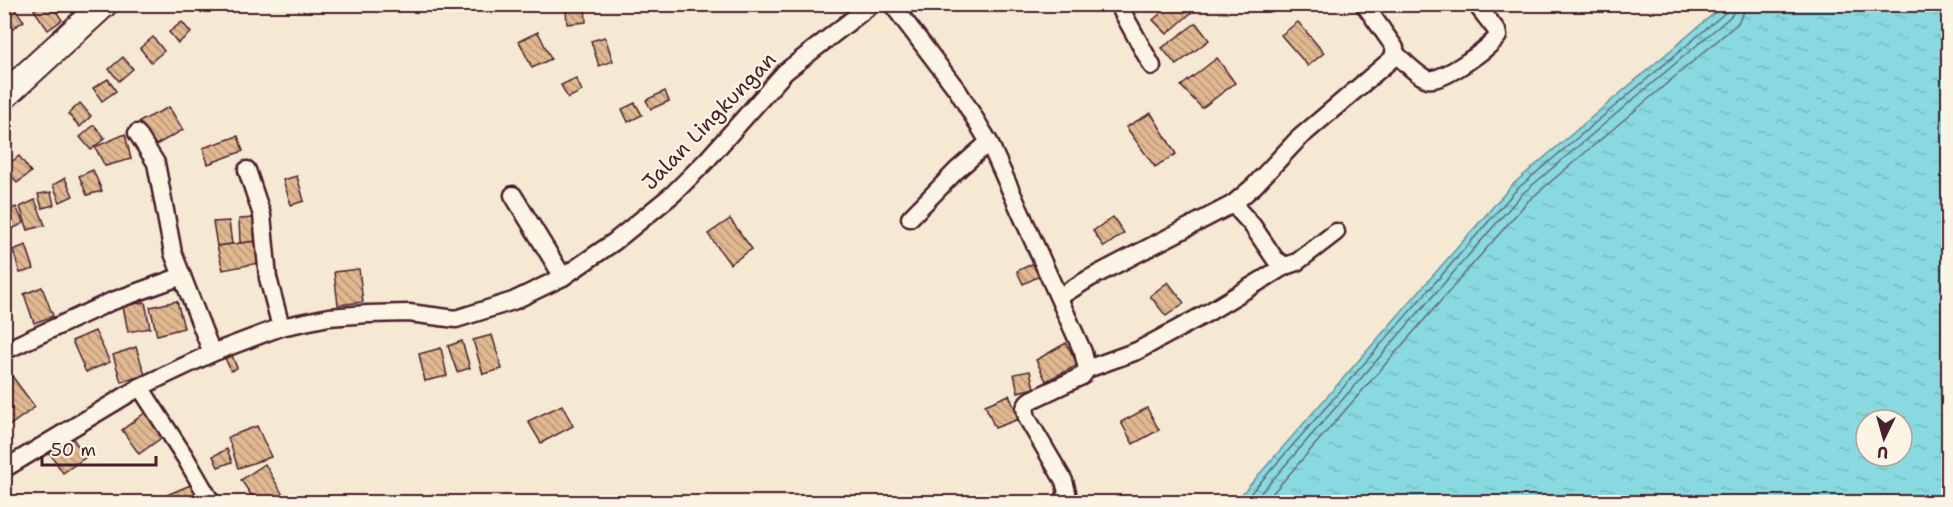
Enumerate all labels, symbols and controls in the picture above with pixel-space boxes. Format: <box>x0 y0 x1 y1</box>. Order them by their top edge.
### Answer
street label: Jalan Lingkungan <box>636 46 782 196</box>
north arrow <box>1854 408 1914 468</box>
scale bar <box>42 429 156 467</box>
text: 50 m <box>51 438 96 462</box>
text: U <box>1876 442 1889 463</box>

